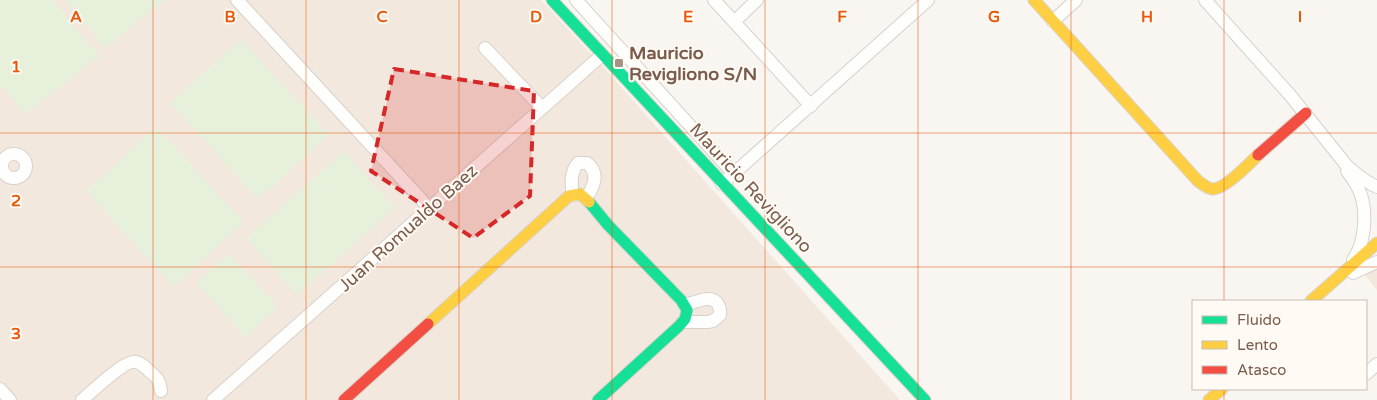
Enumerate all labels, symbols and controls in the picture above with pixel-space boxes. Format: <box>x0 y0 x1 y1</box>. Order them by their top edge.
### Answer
text: A <box>70 7 82 27</box>
text: B <box>224 7 236 27</box>
text: C <box>376 7 388 27</box>
text: D <box>530 7 542 27</box>
text: E <box>683 7 693 27</box>
text: F <box>837 7 847 27</box>
text: G <box>988 7 1000 27</box>
text: H <box>1141 7 1153 27</box>
text: I <box>1298 7 1302 27</box>
place label: Mauricio Revigliono S/N <box>629 42 757 85</box>
text: 1 <box>11 57 21 77</box>
marker: Mauricio Revigliono S/N <box>613 57 625 69</box>
street label: Mauricio Revigliono <box>685 118 817 258</box>
street label: Juan Romualdo Baez <box>334 160 482 296</box>
text: 2 <box>11 191 21 211</box>
legend <box>1192 300 1367 390</box>
text: Fluido <box>1237 311 1281 329</box>
text: 3 <box>11 324 21 344</box>
text: Lento <box>1237 336 1278 354</box>
text: Atasco <box>1237 361 1286 379</box>

